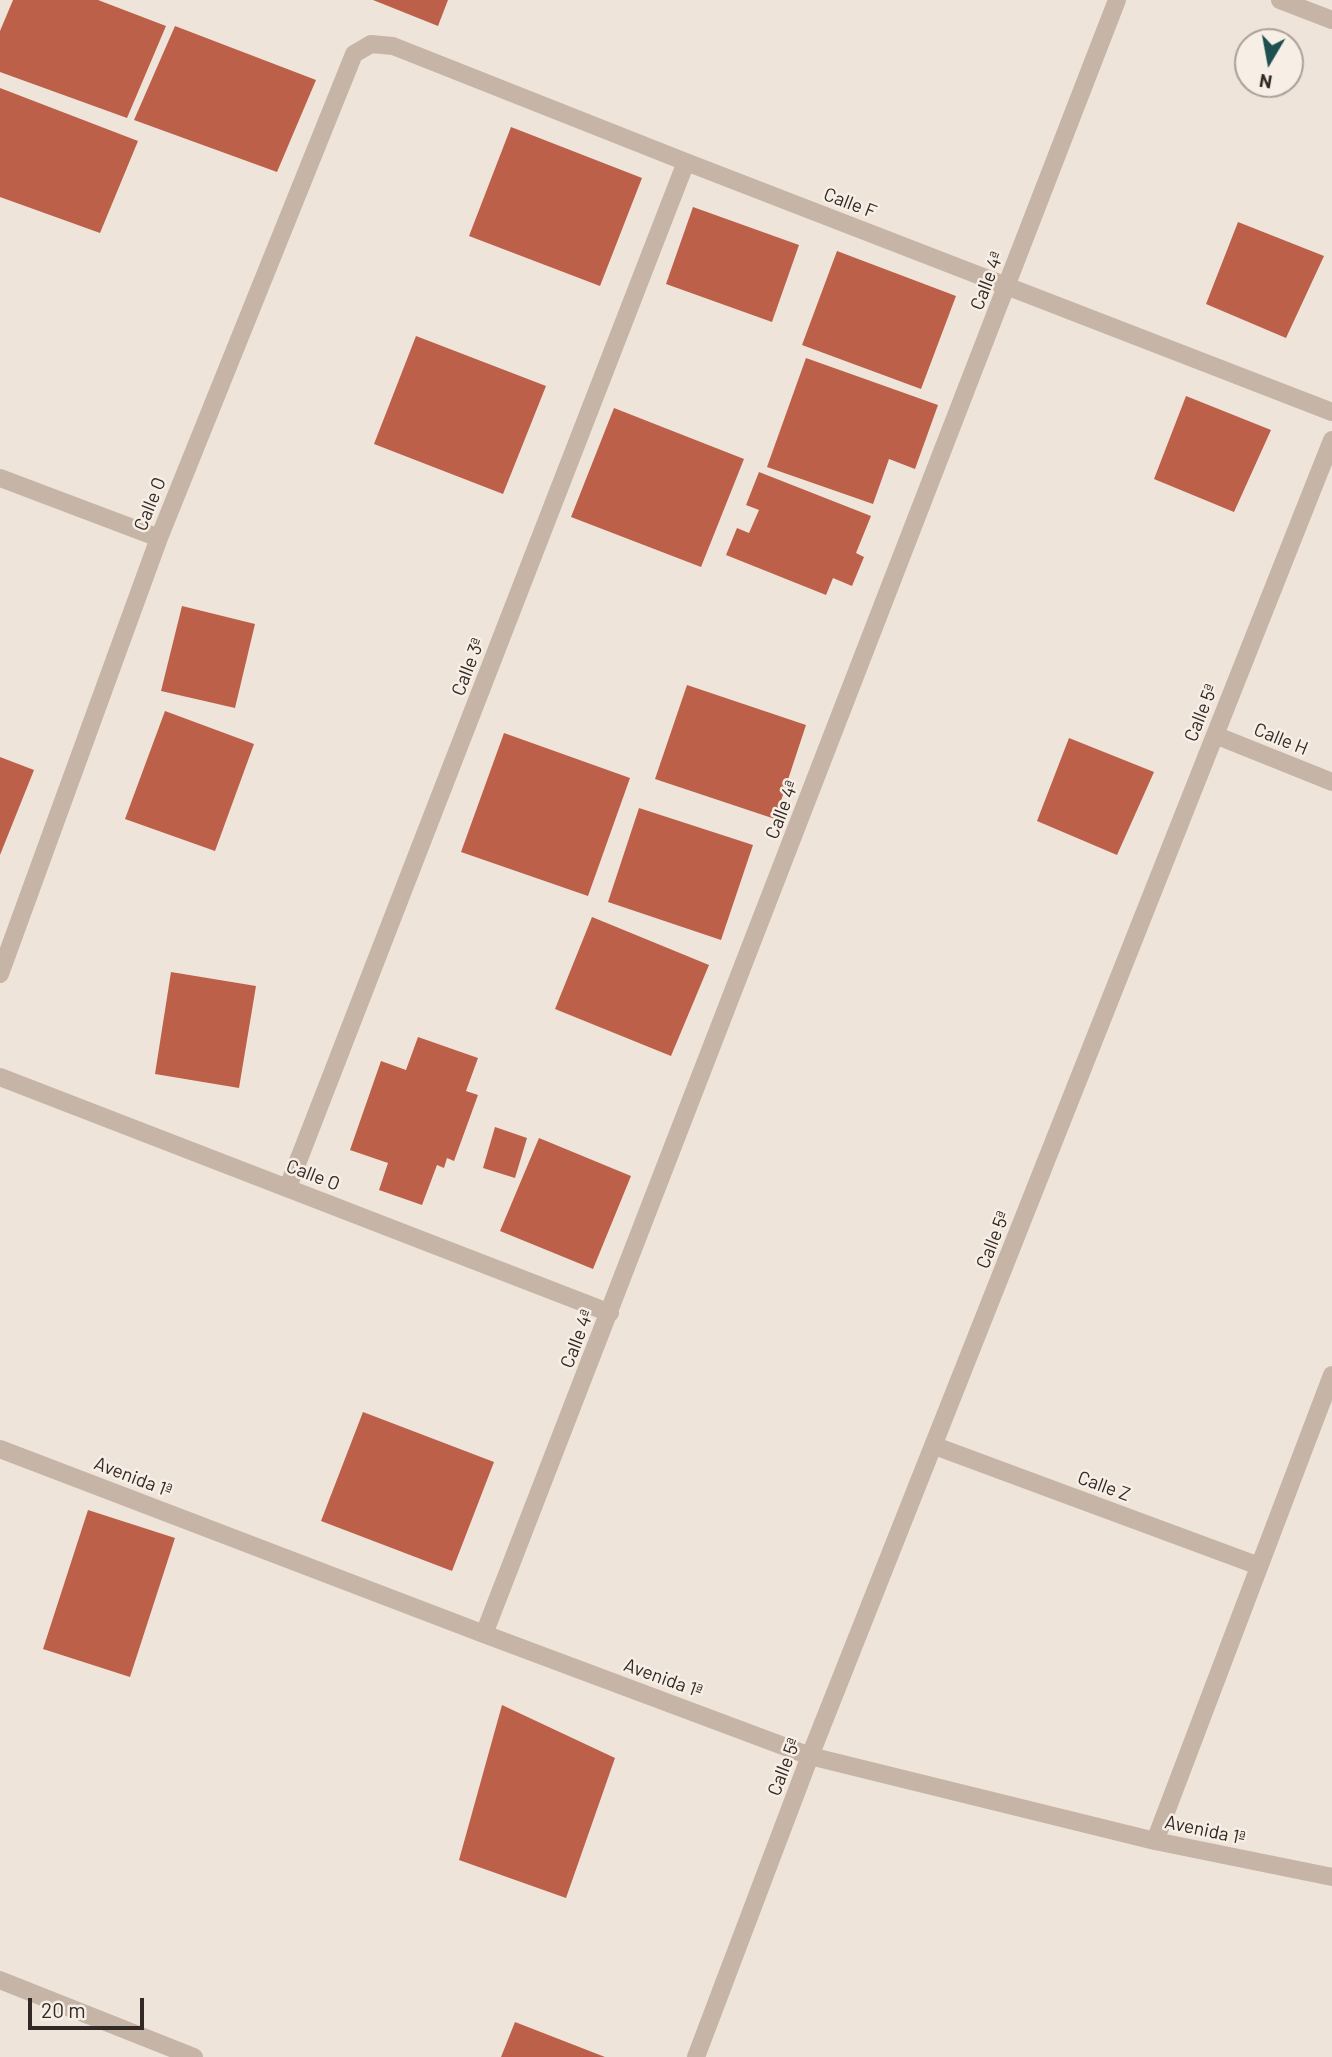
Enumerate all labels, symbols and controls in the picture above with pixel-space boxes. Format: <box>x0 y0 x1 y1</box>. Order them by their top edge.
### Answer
north arrow <box>1234 28 1304 98</box>
text: N <box>1257 70 1274 95</box>
street label: Calle F <box>820 183 880 223</box>
street label: Calle 4ª <box>966 249 1008 313</box>
street label: Calle O <box>129 474 171 534</box>
street label: Calle 3ª <box>447 635 489 699</box>
street label: Calle 5ª <box>1179 681 1223 745</box>
street label: Calle H <box>1251 718 1311 760</box>
street label: Calle 4ª <box>761 778 803 842</box>
street label: Calle O <box>283 1154 343 1196</box>
street label: Calle 5ª <box>971 1208 1015 1272</box>
street label: Calle 4ª <box>556 1307 598 1371</box>
street label: Avenida 1ª <box>91 1452 175 1502</box>
street label: Calle Z <box>1075 1466 1133 1506</box>
street label: Avenida 1ª <box>621 1653 705 1703</box>
street label: Calle 5ª <box>763 1735 805 1799</box>
street label: Avenida 1ª <box>1163 1810 1247 1850</box>
scale bar <box>32 1983 147 2027</box>
text: 20 m <box>41 1997 86 2022</box>

